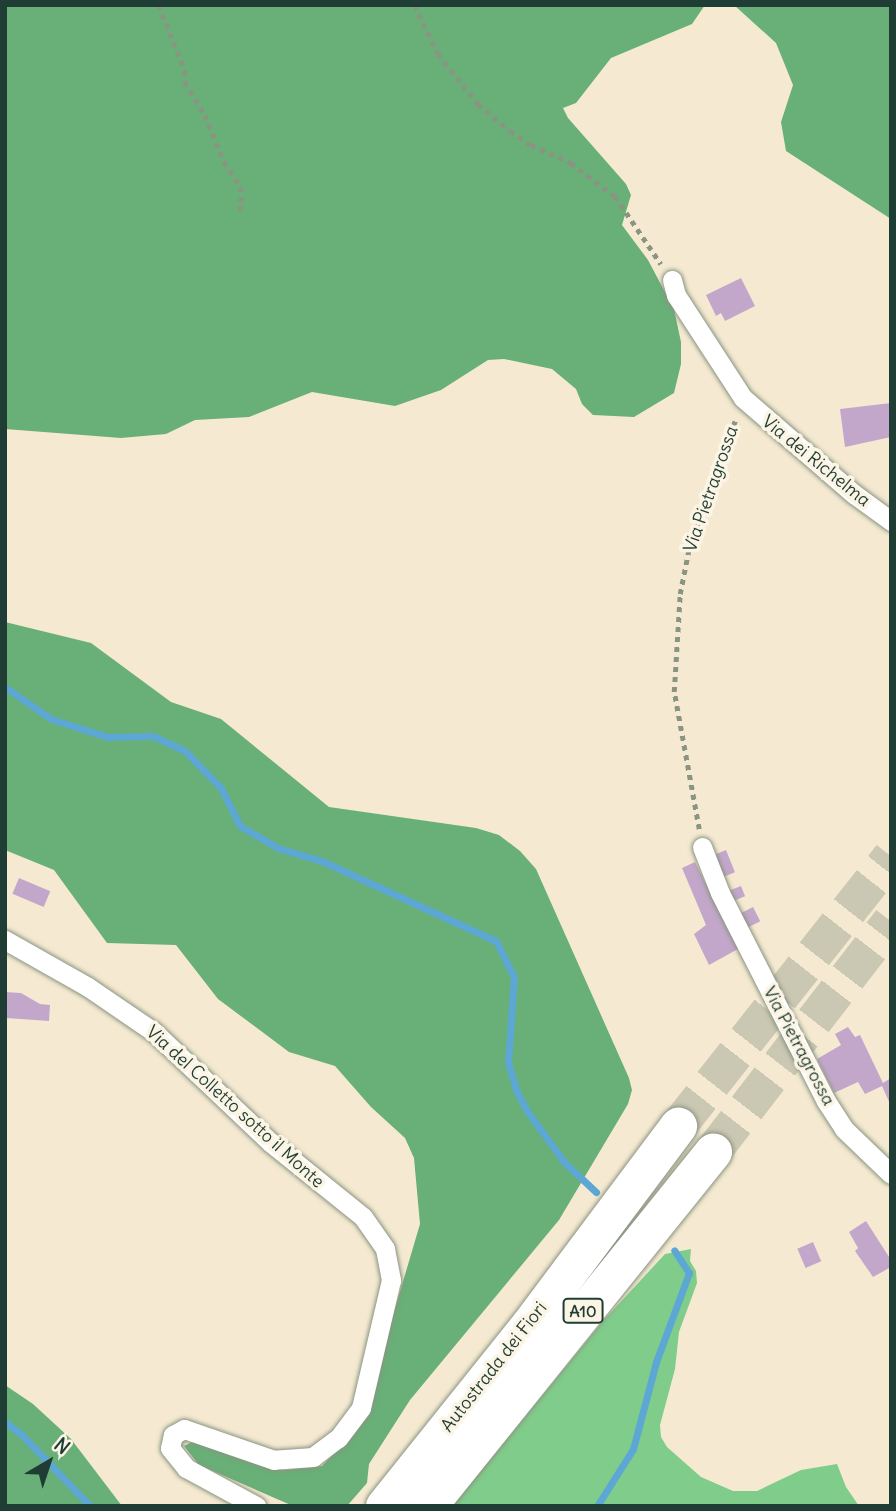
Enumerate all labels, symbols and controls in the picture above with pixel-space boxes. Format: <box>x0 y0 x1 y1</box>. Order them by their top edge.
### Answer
street label: Via dei Richelma <box>757 411 875 511</box>
street label: Via Pietragrossa <box>679 423 743 555</box>
street label: Via Pietragrossa <box>759 983 839 1109</box>
street label: Via del Colletto sotto il Monte <box>142 1021 328 1193</box>
street label: Autostrada dei Fiori <box>436 1298 552 1436</box>
road number: A10 <box>562 1298 604 1324</box>
north arrow <box>14 1427 84 1497</box>
text: N <box>50 1432 75 1459</box>

